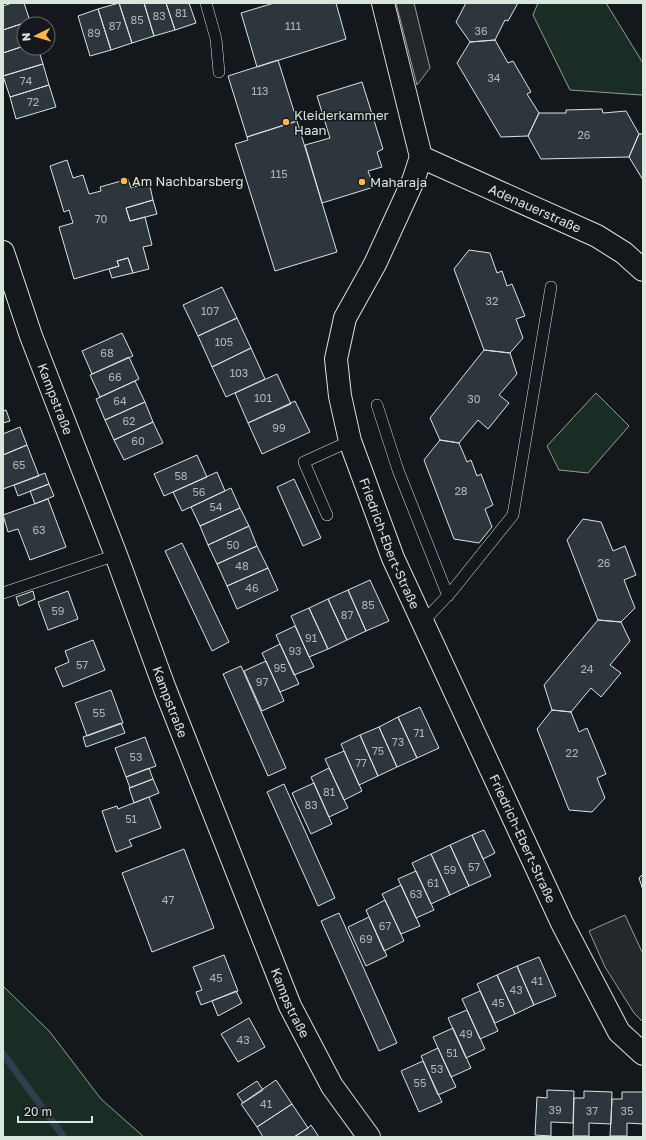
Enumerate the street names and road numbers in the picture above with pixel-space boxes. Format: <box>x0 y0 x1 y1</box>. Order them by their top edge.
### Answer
street label: Adenauerstraße <box>486 181 584 236</box>
street label: Kampstraße <box>34 361 76 437</box>
street label: Friedrich-Ebert-Straße <box>356 476 423 611</box>
street label: Kampstraße <box>149 664 191 740</box>
street label: Friedrich-Ebert-Straße <box>486 772 560 905</box>
street label: Kampstraße <box>268 965 313 1040</box>

